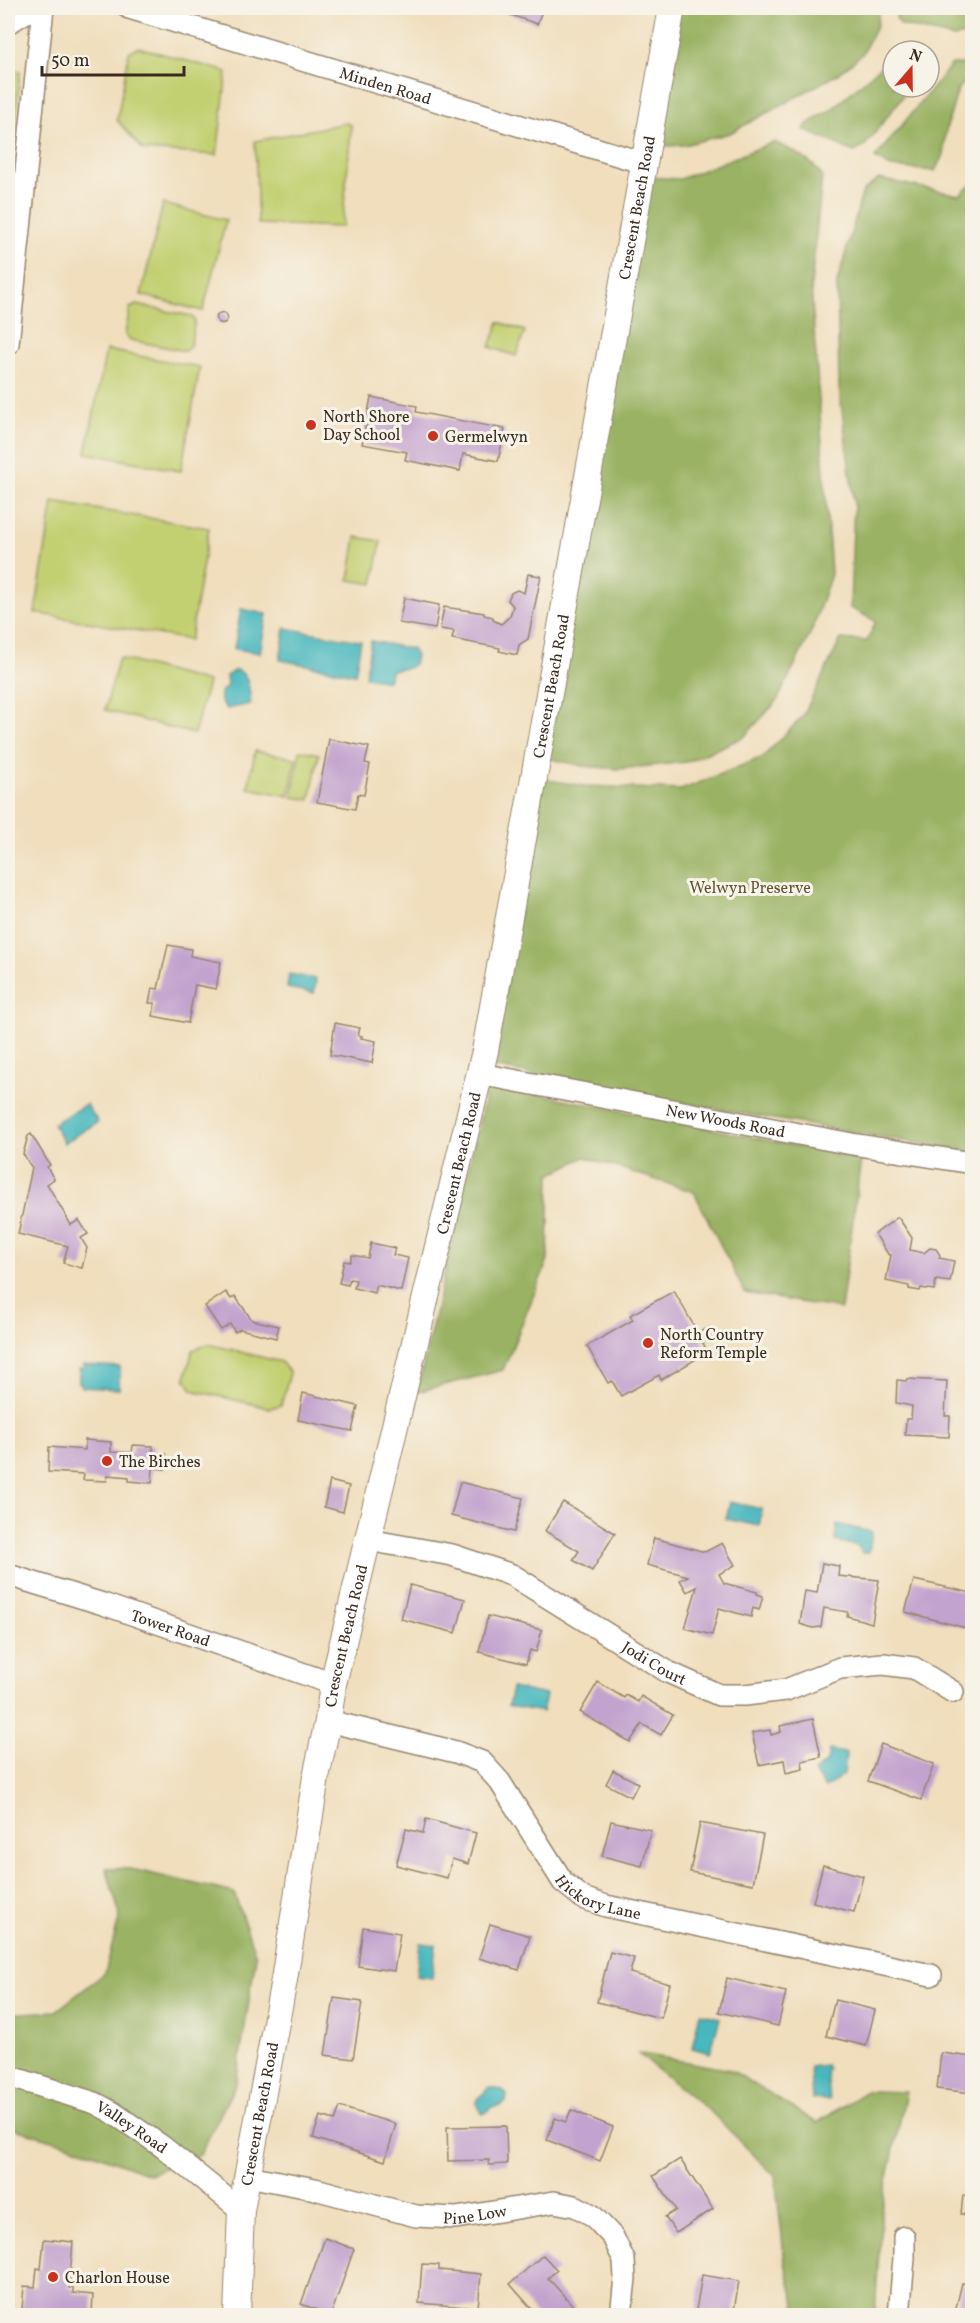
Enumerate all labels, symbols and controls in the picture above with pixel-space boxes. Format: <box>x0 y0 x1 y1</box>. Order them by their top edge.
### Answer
scale bar <box>42 39 184 77</box>
north arrow <box>881 39 941 99</box>
text: N <box>906 44 925 69</box>
text: 50 m <box>51 49 90 74</box>
street label: Minden Road <box>336 63 434 111</box>
street label: Crescent Beach Road <box>614 134 662 282</box>
place label: North Shore Day School <box>323 407 410 447</box>
marker: North Shore Day School <box>304 418 318 432</box>
place label: Germelwyn <box>445 427 528 449</box>
marker: Germelwyn <box>426 429 440 443</box>
street label: Crescent Beach Road <box>529 613 576 760</box>
park label: Welwyn Preserve <box>689 878 811 900</box>
street label: Crescent Beach Road <box>432 1090 488 1237</box>
street label: New Woods Road <box>664 1100 787 1144</box>
place label: North Country Reform Temple <box>660 1325 767 1365</box>
marker: North Country Reform Temple <box>641 1336 655 1350</box>
place label: The Birches <box>119 1452 201 1474</box>
marker: The Birches <box>100 1454 114 1468</box>
street label: Crescent Beach Road <box>321 1562 374 1709</box>
street label: Tower Road <box>127 1605 213 1653</box>
street label: Jodi Court <box>617 1637 690 1692</box>
street label: Hickory Lane <box>548 1871 643 1926</box>
street label: Crescent Beach Road <box>237 2040 285 2188</box>
street label: Valley Road <box>91 2096 171 2160</box>
street label: Pine Low <box>442 2201 509 2231</box>
place label: Charlon House <box>65 2268 170 2290</box>
marker: Charlon House <box>46 2270 60 2284</box>

